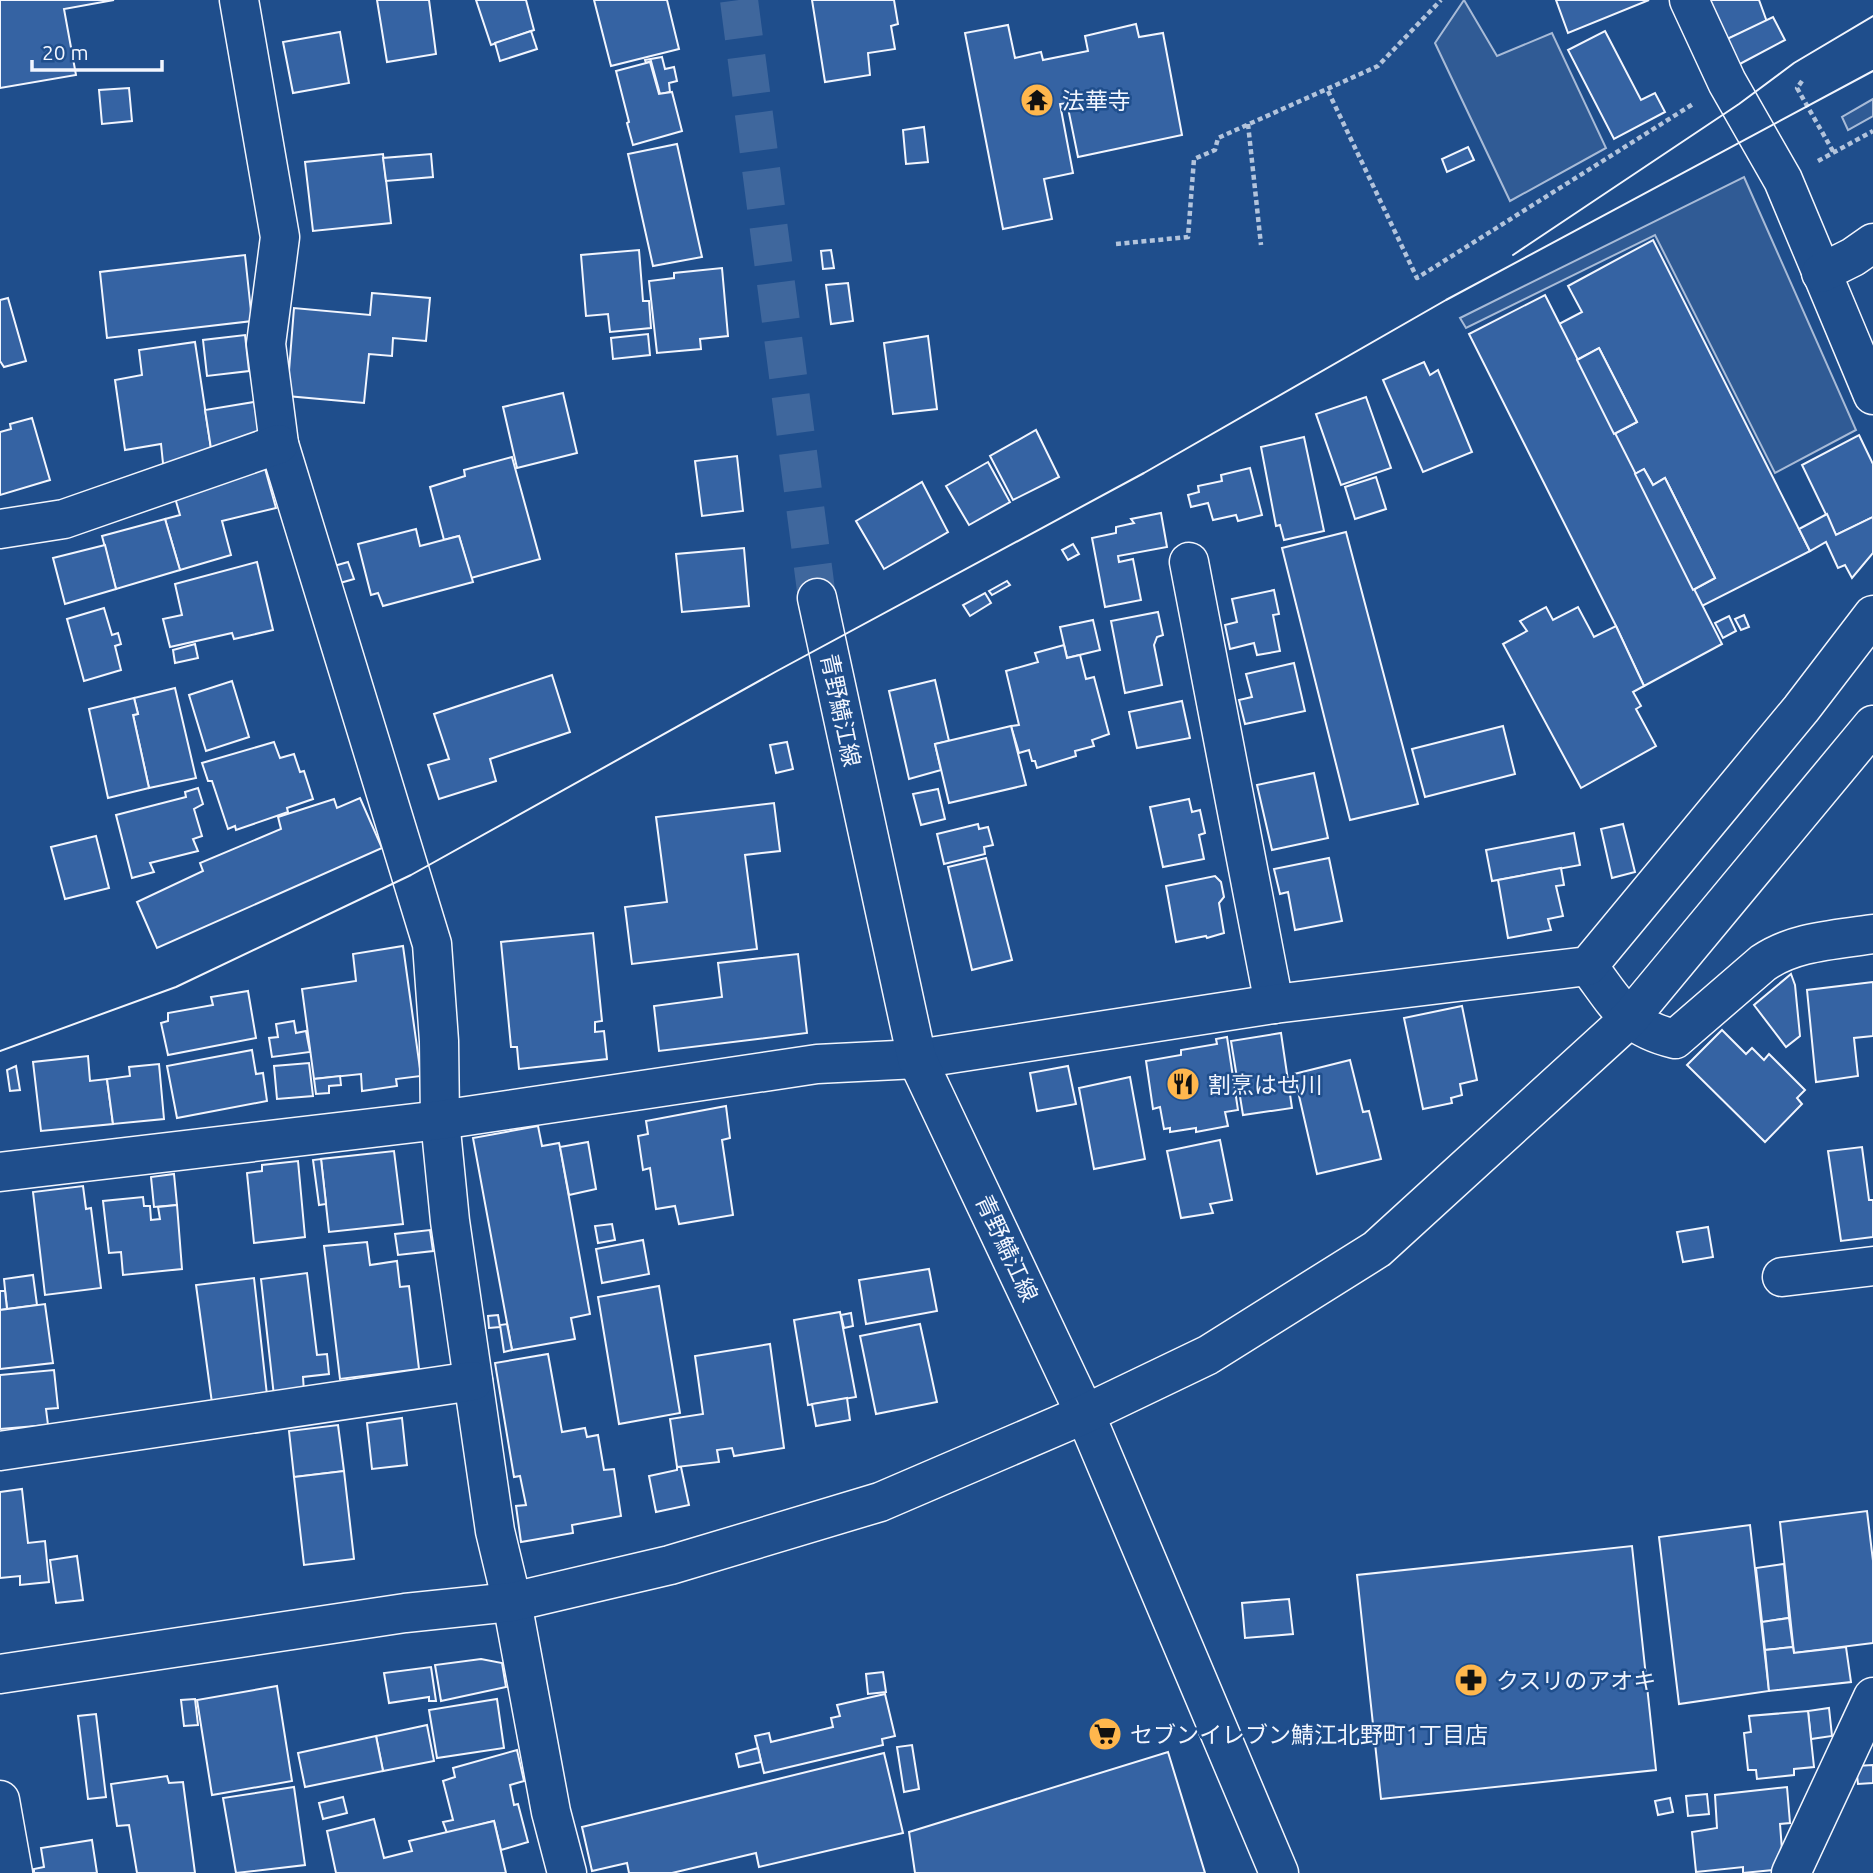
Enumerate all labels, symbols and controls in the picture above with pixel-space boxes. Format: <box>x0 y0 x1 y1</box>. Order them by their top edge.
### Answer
scale bar <box>32 28 161 72</box>
text: 20 m <box>42 40 89 64</box>
temple icon: 法華寺 <box>1018 81 1056 119</box>
place label: 法華寺 <box>1062 88 1131 113</box>
street label: 青野鯖江線 <box>817 651 865 769</box>
restaurant icon: 割烹はせ川 <box>1164 1065 1202 1103</box>
place label: 割烹はせ川 <box>1208 1072 1323 1097</box>
street label: 青野鯖江線 <box>971 1191 1043 1305</box>
pharmacy icon: クスリのアオキ <box>1452 1661 1490 1699</box>
place label: クスリのアオキ <box>1496 1668 1656 1693</box>
supermarket icon: セブンイレブン鯖江北野町1丁目店 <box>1086 1715 1124 1753</box>
place label: セブンイレブン鯖江北野町1丁目店 <box>1130 1722 1488 1747</box>

